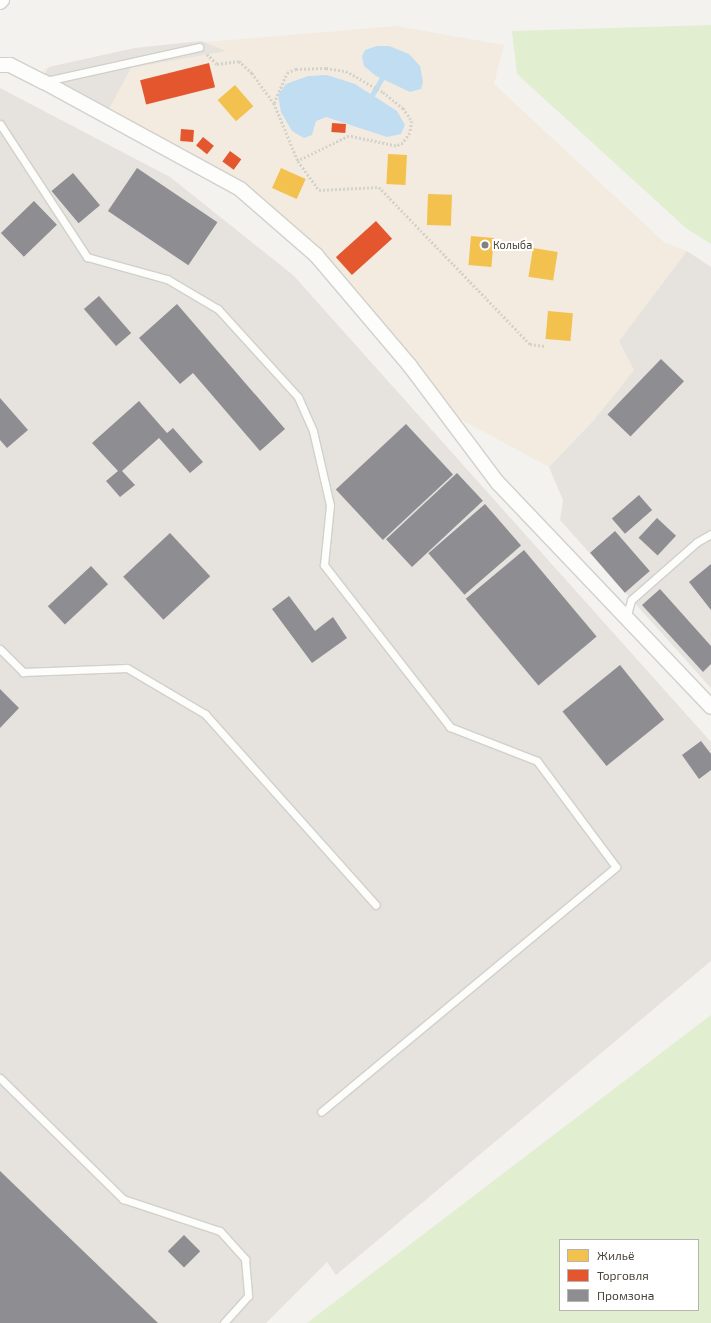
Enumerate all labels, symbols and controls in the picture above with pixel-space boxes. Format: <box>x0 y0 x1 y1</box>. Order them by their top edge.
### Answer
place label: Колыба <box>493 238 532 252</box>
marker: Колыба <box>480 240 490 250</box>
legend <box>559 1239 699 1311</box>
text: Жильё <box>597 1248 634 1262</box>
text: Торговля <box>597 1268 649 1282</box>
text: Промзона <box>597 1288 654 1302</box>

